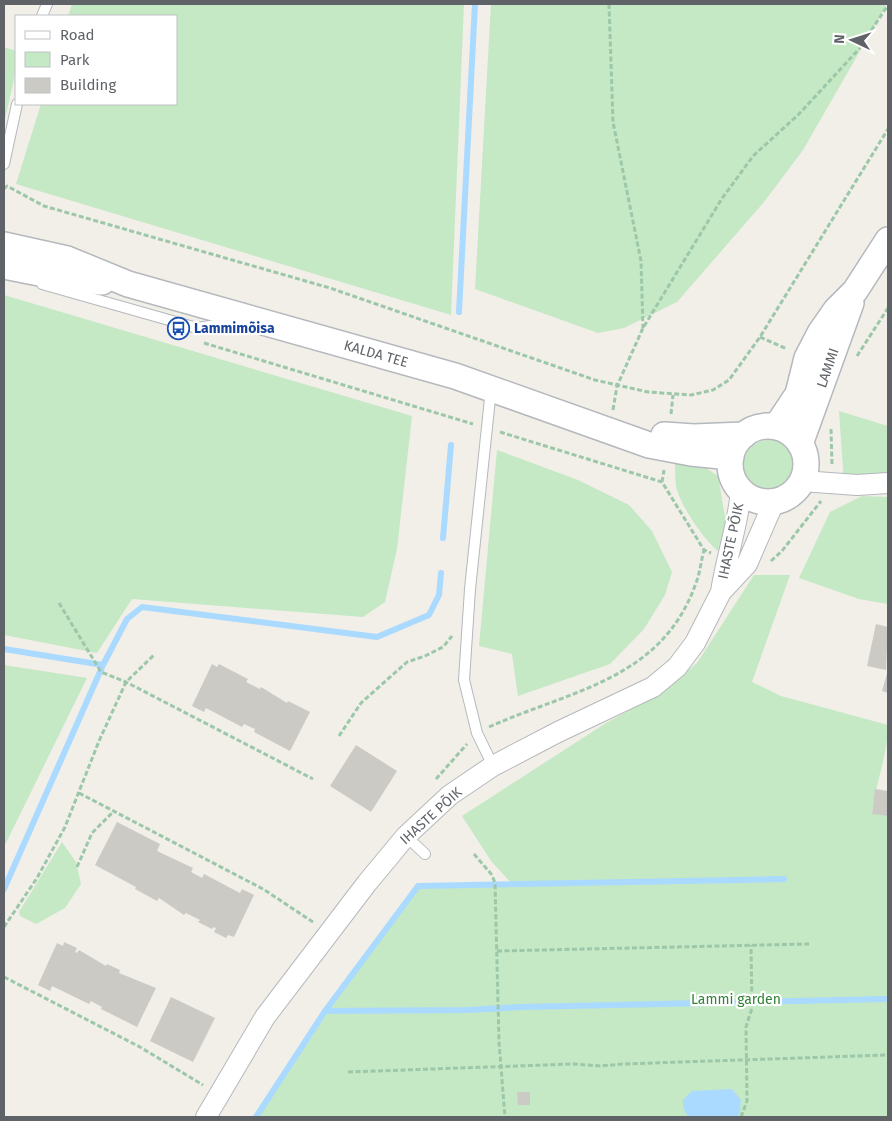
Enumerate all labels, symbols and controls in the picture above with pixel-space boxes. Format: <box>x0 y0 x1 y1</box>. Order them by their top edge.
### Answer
legend <box>15 15 178 105</box>
north arrow <box>827 15 877 65</box>
text: Road <box>60 26 95 44</box>
text: N <box>831 34 848 44</box>
text: Park <box>60 51 90 69</box>
text: Building <box>60 76 116 94</box>
bus stop icon: Lammimõisa <box>166 316 190 340</box>
place label: Lammimõisa <box>194 320 275 337</box>
street label: KALDA TEE <box>342 337 410 371</box>
street label: LAMMI <box>813 346 843 390</box>
street label: IHASTE PÕIK <box>714 500 748 581</box>
street label: IHASTE PÕIK <box>396 782 466 848</box>
park label: Lammi garden <box>691 991 781 1008</box>

